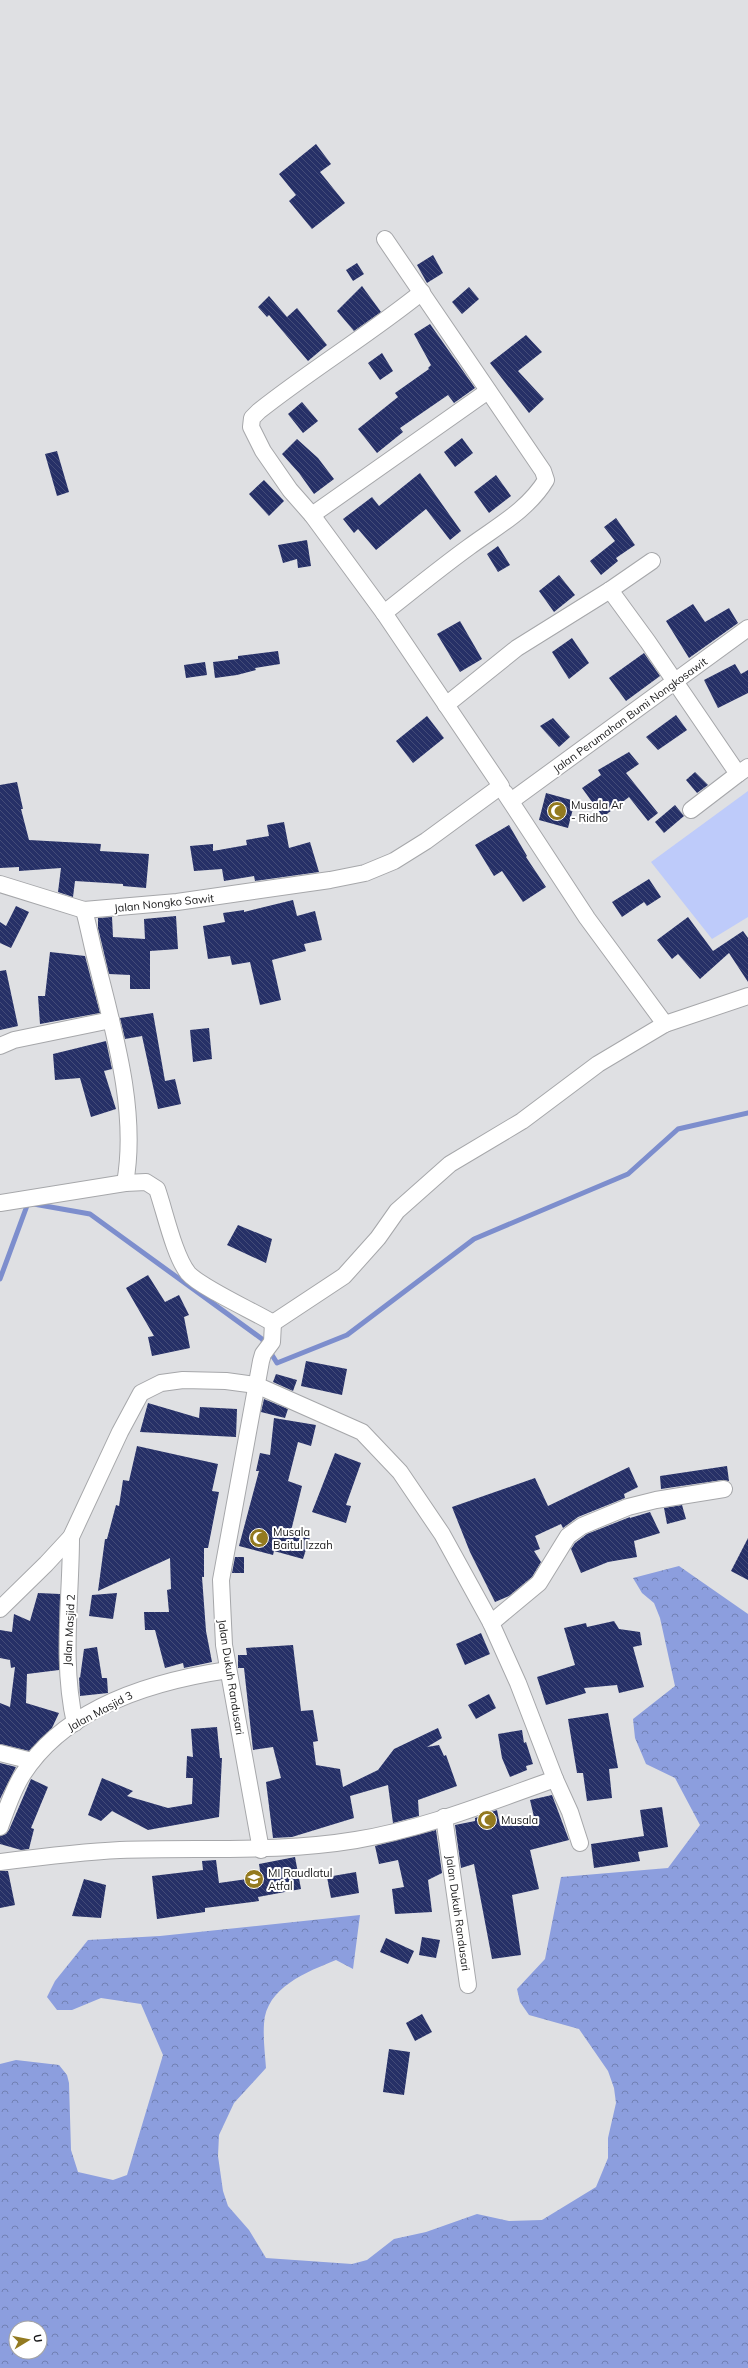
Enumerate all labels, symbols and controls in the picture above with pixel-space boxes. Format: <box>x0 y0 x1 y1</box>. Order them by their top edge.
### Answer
street label: Jalan Perumahan Bumi Nongkosawit <box>550 654 710 776</box>
place label: Musala Ar - Ridho <box>571 798 623 825</box>
mosque icon: Musala Ar - Ridho <box>546 800 568 822</box>
street label: Jalan Nongko Sawit <box>113 891 215 915</box>
place label: Musala Baitul Izzah <box>273 1525 333 1552</box>
mosque icon: Musala Baitul Izzah <box>248 1527 270 1549</box>
street label: Jalan Masjid 2 <box>60 1594 78 1666</box>
street label: Jalan Dukuh Randusari <box>215 1618 247 1736</box>
street label: Jalan Masjid 3 <box>65 1688 135 1734</box>
mosque icon: Musala <box>476 1809 498 1831</box>
place label: Musala <box>501 1813 538 1827</box>
street label: Jalan Dukuh Randusari <box>443 1854 473 1972</box>
place label: MI Raudlatul Atfal <box>268 1866 332 1893</box>
school or university icon: MI Raudlatul Atfal <box>243 1868 265 1890</box>
north arrow <box>8 2320 48 2360</box>
text: U <box>30 2333 45 2343</box>

